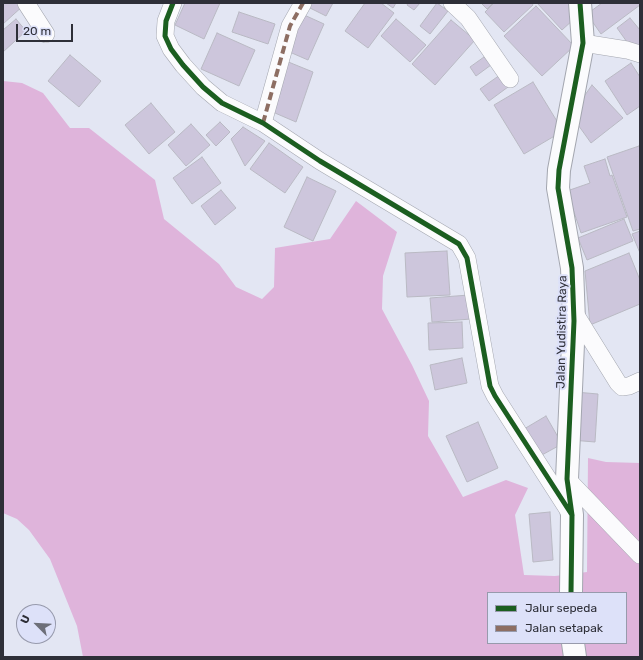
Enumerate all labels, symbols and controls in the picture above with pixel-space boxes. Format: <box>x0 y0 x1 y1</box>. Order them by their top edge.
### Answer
scale bar <box>18 16 75 42</box>
text: 20 m <box>23 24 51 38</box>
street label: Jalan Yudistira Raya <box>554 275 570 389</box>
legend <box>487 592 627 644</box>
text: Jalur sepeda <box>525 601 597 615</box>
north arrow <box>16 604 56 644</box>
text: U <box>18 613 33 626</box>
text: Jalan setapak <box>525 621 603 635</box>

